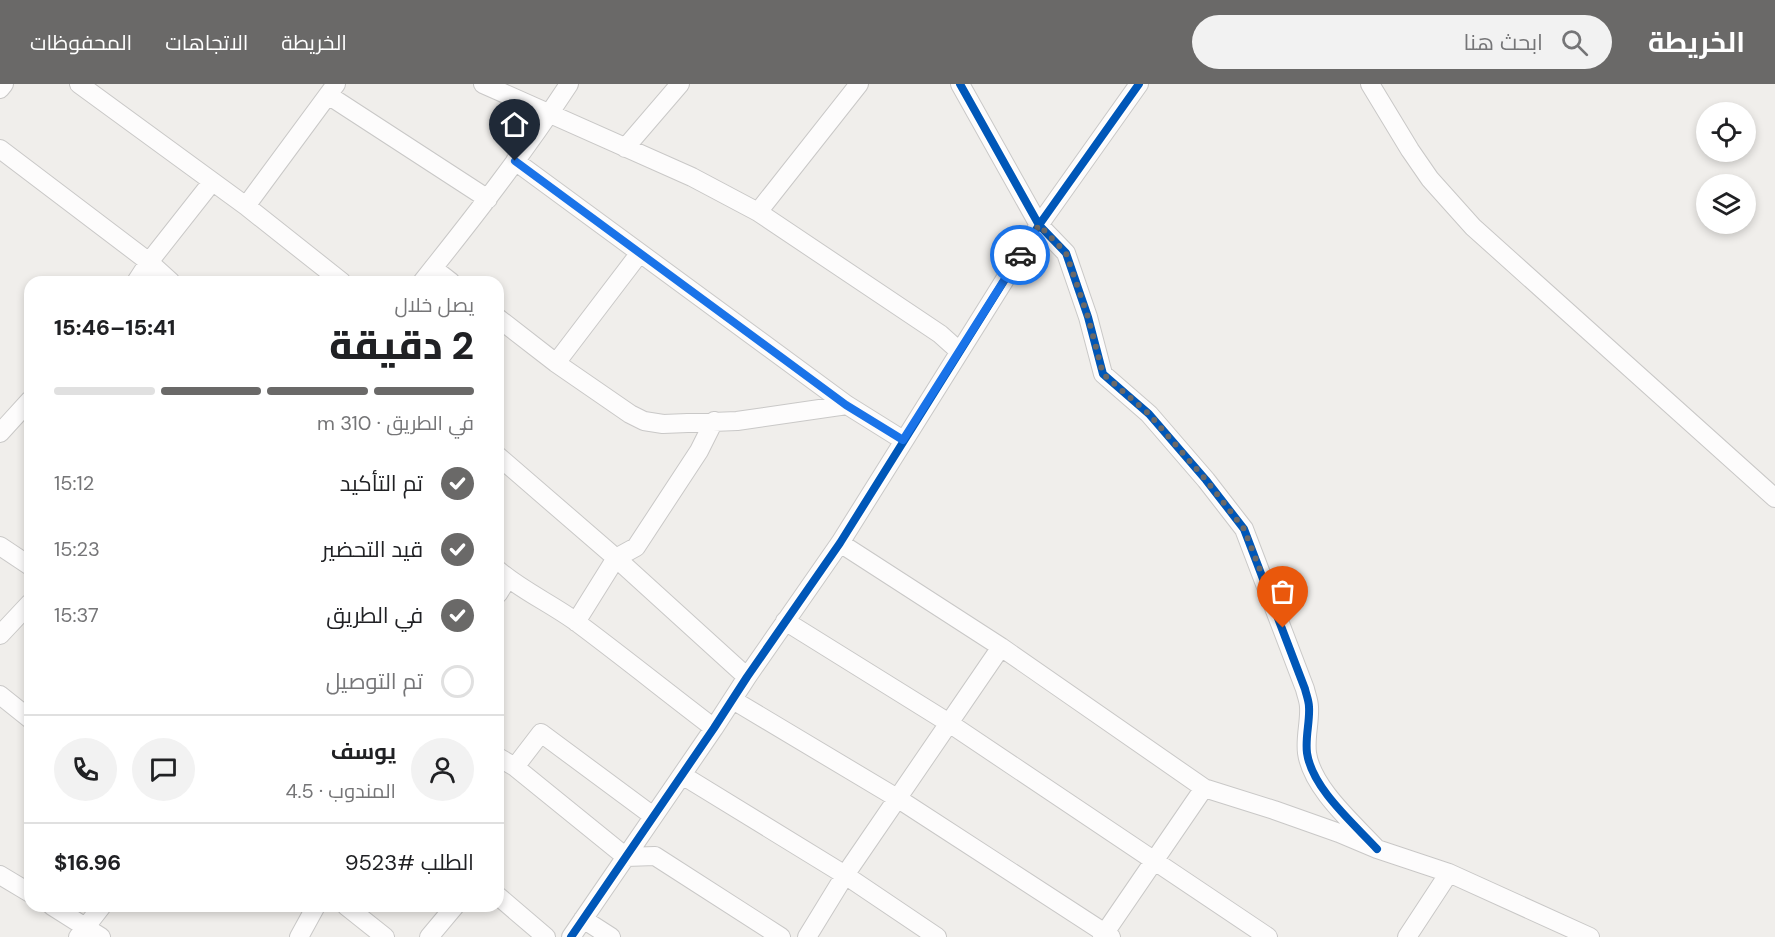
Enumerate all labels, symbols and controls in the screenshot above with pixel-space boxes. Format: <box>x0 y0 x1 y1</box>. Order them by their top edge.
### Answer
search box <box>1192 15 1612 69</box>
text: الخريطة <box>1648 24 1745 61</box>
icon: search <box>1558 26 1591 59</box>
text: ابحث هنا <box>1464 28 1543 57</box>
text: المحفوظات <box>30 29 132 57</box>
text: الاتجاهات <box>165 29 248 57</box>
text: الخريطة <box>281 29 347 57</box>
pin <box>489 99 540 161</box>
map controls <box>1696 102 1756 234</box>
button: locate <box>1696 102 1756 162</box>
icon: home <box>498 108 531 141</box>
button: layers <box>1696 174 1756 234</box>
courier <box>990 225 1050 285</box>
icon: car <box>1004 239 1037 272</box>
text: يصل خلال <box>394 292 474 318</box>
text: 15:41–15:46 <box>54 313 175 342</box>
text: 2 دقيقة <box>329 320 474 371</box>
text: في الطريق · 310 m <box>317 410 474 436</box>
icon: check <box>441 467 474 500</box>
text: تم التأكيد <box>340 469 423 498</box>
text: 15:12 <box>54 470 94 496</box>
icon: check <box>441 533 474 566</box>
text: قيد التحضير <box>322 535 423 564</box>
text: 15:23 <box>54 536 100 562</box>
pin <box>1257 566 1308 628</box>
icon: bag <box>1266 575 1299 608</box>
icon: check <box>441 599 474 632</box>
text: في الطريق <box>326 601 423 630</box>
text: 15:37 <box>54 602 99 628</box>
text: تم التوصيل <box>326 667 423 696</box>
text: يوسف <box>331 737 396 766</box>
button: phone <box>54 738 117 801</box>
button: chat <box>132 738 195 801</box>
button: person <box>411 738 474 801</box>
text: المندوب · 4.5 <box>285 778 396 804</box>
text: $16.96 <box>54 848 121 877</box>
text: الطلب #9523 <box>345 848 474 877</box>

